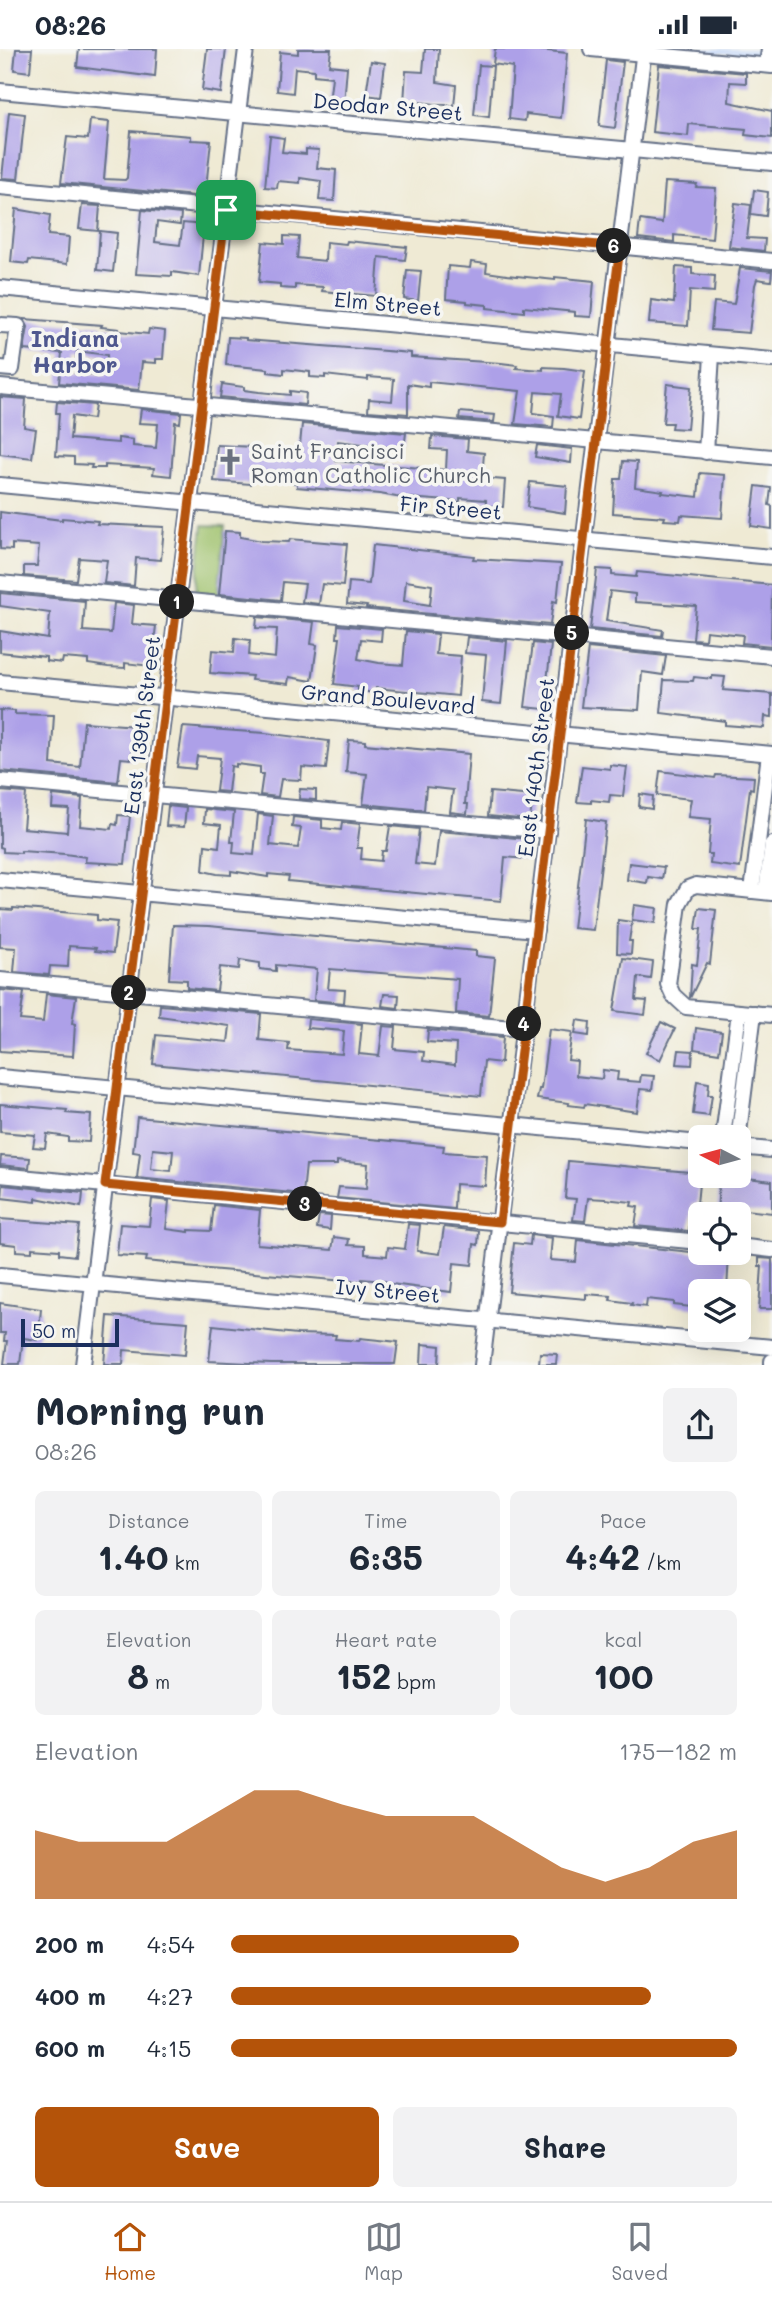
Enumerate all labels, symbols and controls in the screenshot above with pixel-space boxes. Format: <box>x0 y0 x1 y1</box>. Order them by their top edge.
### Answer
text: 08:26 <box>35 8 106 42</box>
street label: Deodar Street <box>312 86 464 126</box>
pin <box>196 180 256 240</box>
icon: arrive <box>207 191 245 229</box>
pin: 6 <box>596 229 632 263</box>
text: 6 <box>608 233 619 258</box>
street label: Elm Street <box>333 285 443 321</box>
district label: Indiana Harbor <box>31 323 119 379</box>
place label: Saint Francisci Roman Catholic Church <box>251 437 491 488</box>
church icon: Saint Francisci Roman Catholic Church <box>215 447 245 477</box>
street label: Fir Street <box>399 489 503 525</box>
pin: 1 <box>160 585 194 619</box>
text: 1 <box>172 589 181 614</box>
pin: 5 <box>554 615 590 651</box>
text: 5 <box>566 620 577 645</box>
street label: East 139th Street <box>117 634 165 816</box>
street label: East 140th Street <box>511 676 559 858</box>
street label: Grand Boulevard <box>300 677 476 719</box>
pin: 2 <box>111 975 146 1011</box>
text: 2 <box>123 980 134 1005</box>
pin: 4 <box>506 1007 542 1041</box>
text: 4 <box>517 1011 530 1036</box>
north arrow <box>688 1125 751 1188</box>
map controls <box>688 1125 751 1342</box>
pin: 3 <box>288 1187 322 1221</box>
text: 3 <box>299 1191 310 1216</box>
button: locate <box>688 1202 751 1265</box>
street label: Ivy Street <box>335 1272 441 1308</box>
button: layers <box>688 1279 751 1342</box>
scale bar <box>21 1315 119 1347</box>
text: 50 m <box>32 1318 76 1343</box>
text: Morning run <box>35 1385 265 1435</box>
button: share <box>663 1388 737 1462</box>
text: 08:26 <box>35 1436 97 1466</box>
text: Distance <box>108 1508 190 1533</box>
text: Time <box>364 1508 408 1533</box>
text: Pace <box>600 1508 647 1533</box>
text: 1.40 <box>98 1533 169 1579</box>
text: 6:35 <box>349 1533 423 1579</box>
text: 4:42 <box>565 1533 640 1579</box>
text: km <box>169 1550 200 1575</box>
text: /km <box>640 1550 681 1575</box>
text: Elevation <box>106 1627 191 1652</box>
text: Heart rate <box>335 1627 437 1652</box>
text: kcal <box>604 1627 642 1652</box>
text: 8 <box>127 1652 149 1698</box>
text: 152 <box>336 1652 391 1698</box>
text: 100 <box>593 1652 654 1698</box>
text: m <box>149 1669 170 1694</box>
text: bpm <box>391 1669 436 1694</box>
text: Elevation <box>35 1736 138 1766</box>
text: 175–182 m <box>619 1736 737 1766</box>
text: 200 m <box>35 1929 104 1959</box>
text: 4:54 <box>147 1929 195 1959</box>
text: 400 m <box>35 1981 106 2011</box>
text: 4:27 <box>147 1981 193 2011</box>
text: 600 m <box>35 2033 105 2063</box>
text: 4:15 <box>147 2033 191 2063</box>
button: Save <box>35 2107 379 2187</box>
button: Share <box>393 2107 737 2187</box>
tab: Home <box>104 2218 156 2285</box>
tab: Map <box>364 2218 403 2285</box>
tab: Saved <box>611 2218 668 2285</box>

